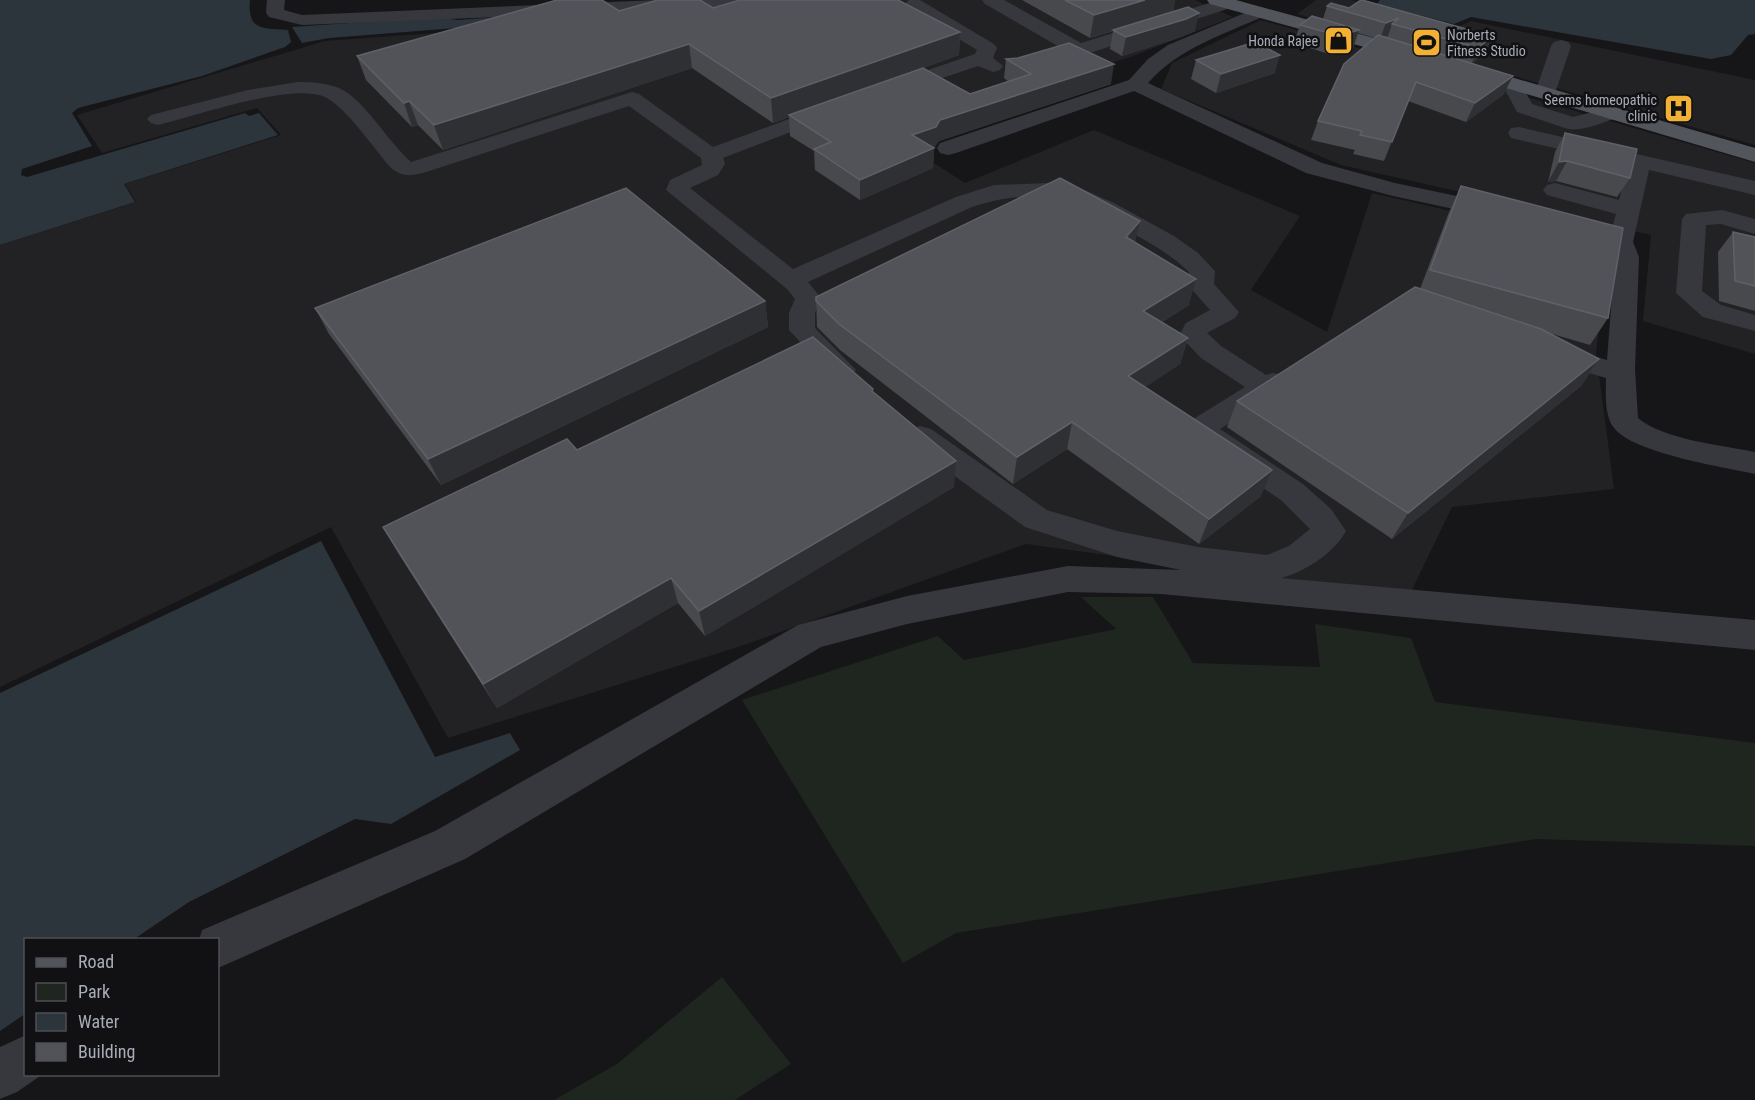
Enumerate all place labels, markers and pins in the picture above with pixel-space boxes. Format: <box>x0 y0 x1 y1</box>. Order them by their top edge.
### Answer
shop icon: Honda Rajee <box>1323 25 1355 57</box>
sports icon: Norberts Fitness Studio <box>1410 27 1442 59</box>
place label: Norberts Fitness Studio <box>1447 27 1526 59</box>
place label: Honda Rajee <box>1248 33 1318 49</box>
place label: Seems homeopathic clinic <box>1544 92 1657 124</box>
hospital icon: Seems homeopathic clinic <box>1662 92 1694 124</box>

